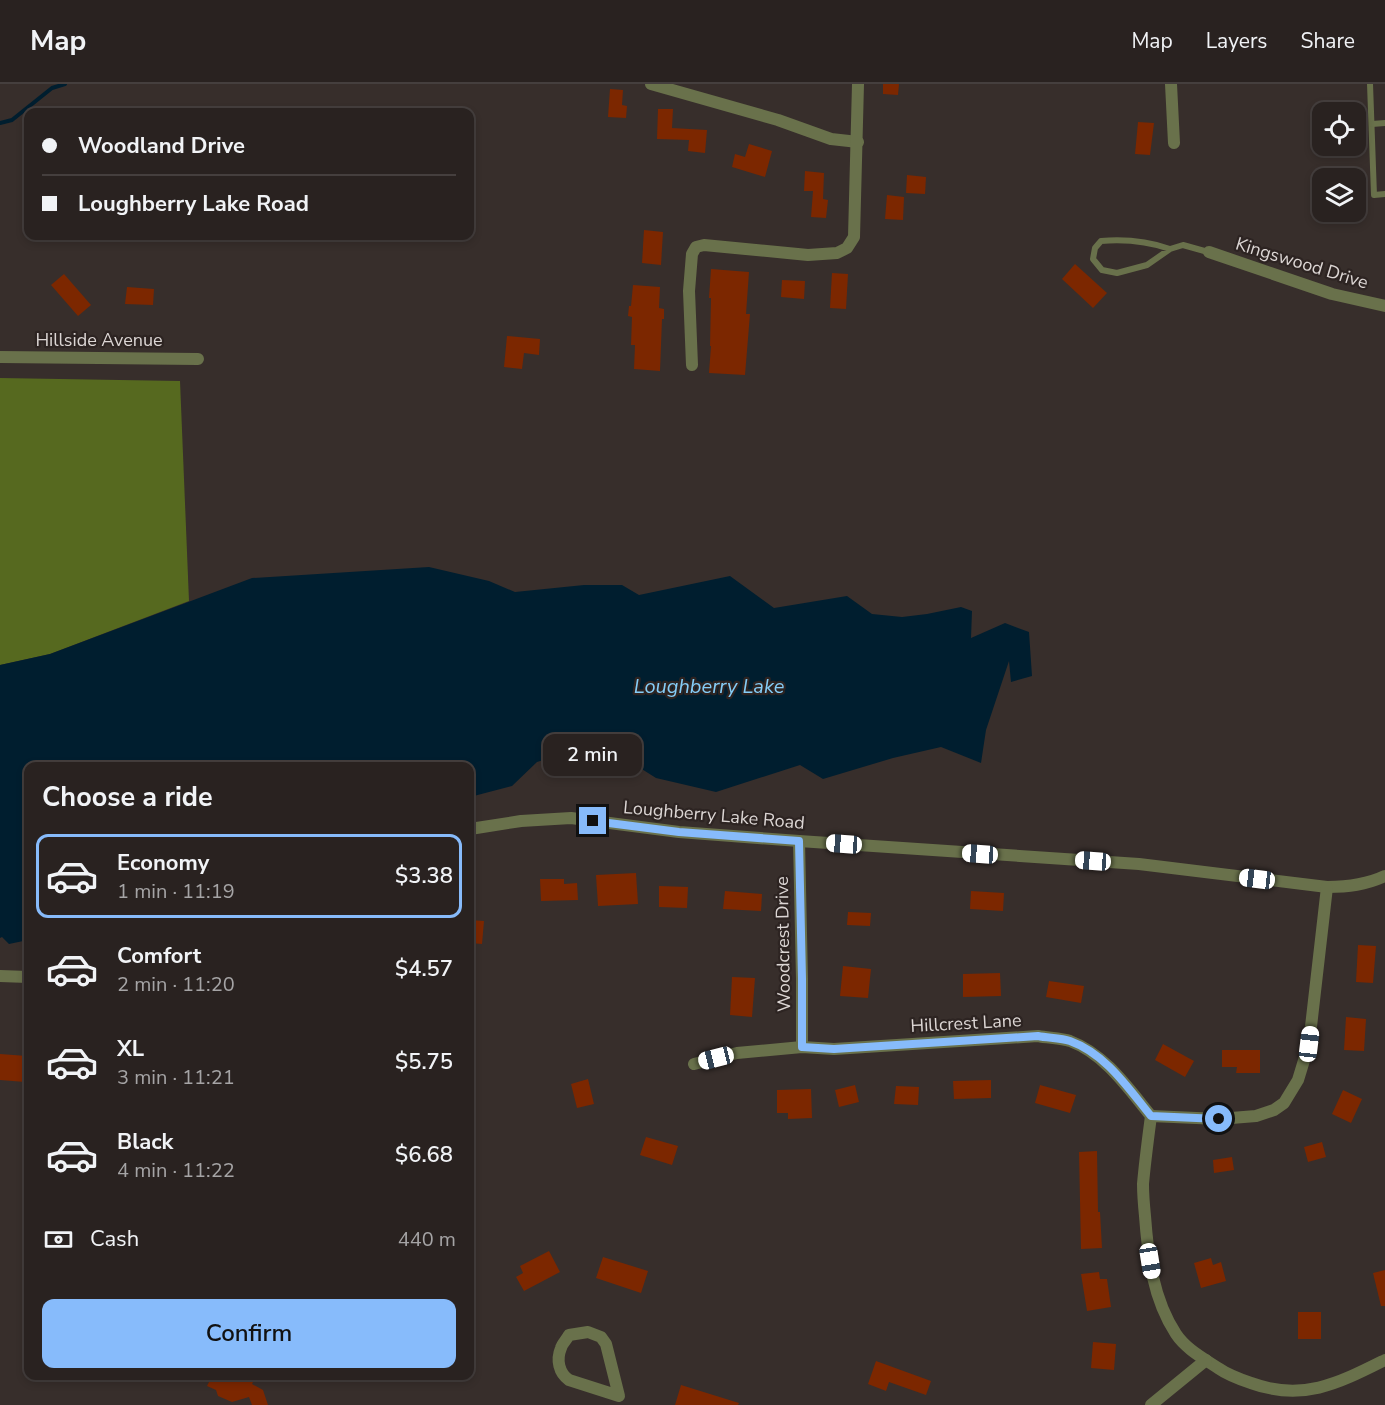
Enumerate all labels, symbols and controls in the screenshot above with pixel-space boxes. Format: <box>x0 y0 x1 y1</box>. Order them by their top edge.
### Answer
text: Map <box>30 22 86 60</box>
text: Map <box>1131 27 1173 55</box>
text: Layers <box>1206 27 1267 55</box>
text: Share <box>1300 27 1355 55</box>
map controls <box>1312 102 1366 222</box>
button: locate <box>1312 102 1366 156</box>
text: Woodland Drive <box>78 131 245 161</box>
button: layers <box>1312 168 1366 222</box>
text: Loughberry Lake Road <box>78 189 309 219</box>
street label: Kingswood Drive <box>1233 231 1371 295</box>
street label: Hillside Avenue <box>35 328 163 352</box>
water label: Loughberry Lake <box>634 673 785 700</box>
callout: 2 min <box>544 734 642 776</box>
text: 2 min <box>567 741 618 768</box>
text: Choose a ride <box>42 779 213 816</box>
street label: Loughberry Lake Road <box>622 795 806 835</box>
route end <box>579 807 606 834</box>
car <box>825 834 863 854</box>
car <box>961 844 999 864</box>
text: Economy <box>117 848 209 878</box>
icon: car <box>45 849 99 903</box>
car <box>1074 851 1112 871</box>
text: $3.38 <box>395 861 453 891</box>
car <box>1238 868 1276 890</box>
street label: Woodcrest Drive <box>770 876 796 1012</box>
text: 1 min · 11:19 <box>117 878 235 905</box>
text: Comfort <box>117 941 201 971</box>
icon: car <box>45 942 99 996</box>
text: $4.57 <box>395 954 453 984</box>
text: 2 min · 11:20 <box>117 971 235 998</box>
street label: Hillcrest Lane <box>910 1008 1022 1038</box>
car <box>1298 1025 1320 1063</box>
text: XL <box>117 1034 144 1064</box>
icon: car <box>45 1035 99 1089</box>
car <box>696 1045 736 1071</box>
text: $5.75 <box>395 1047 453 1077</box>
text: 3 min · 11:21 <box>117 1064 235 1091</box>
route start <box>1205 1105 1232 1132</box>
text: Black <box>117 1127 173 1157</box>
icon: car <box>45 1128 99 1182</box>
text: $6.68 <box>395 1140 453 1170</box>
text: 4 min · 11:22 <box>117 1157 235 1184</box>
icon: cash <box>42 1223 75 1256</box>
text: Cash <box>90 1224 139 1254</box>
text: 440 m <box>398 1226 456 1253</box>
car <box>1138 1242 1162 1280</box>
button: Confirm <box>42 1299 456 1368</box>

